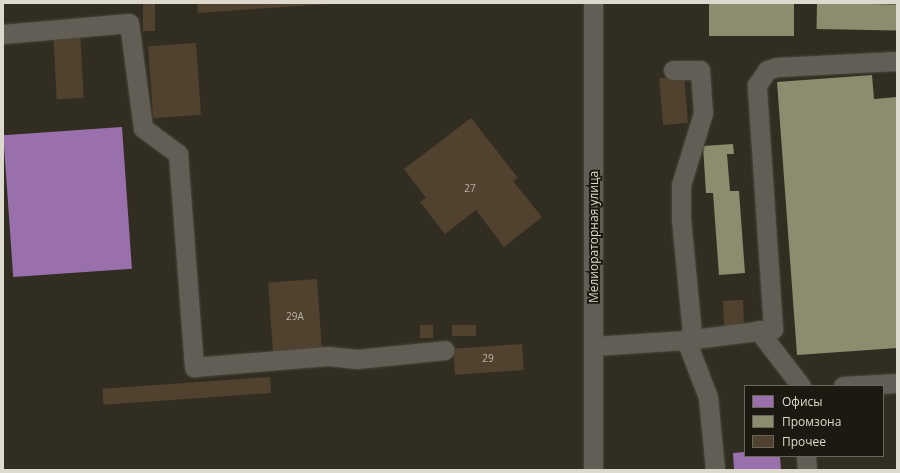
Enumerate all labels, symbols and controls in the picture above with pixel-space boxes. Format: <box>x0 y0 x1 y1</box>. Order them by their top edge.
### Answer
street label: Мелиораторная улица <box>587 171 601 303</box>
house number: 27 <box>464 183 476 195</box>
house number: 29А <box>286 311 304 323</box>
house number: 29 <box>482 353 494 365</box>
legend <box>744 385 884 457</box>
text: Офисы <box>782 393 823 410</box>
text: Промзона <box>782 413 841 430</box>
text: Прочее <box>782 433 826 450</box>

